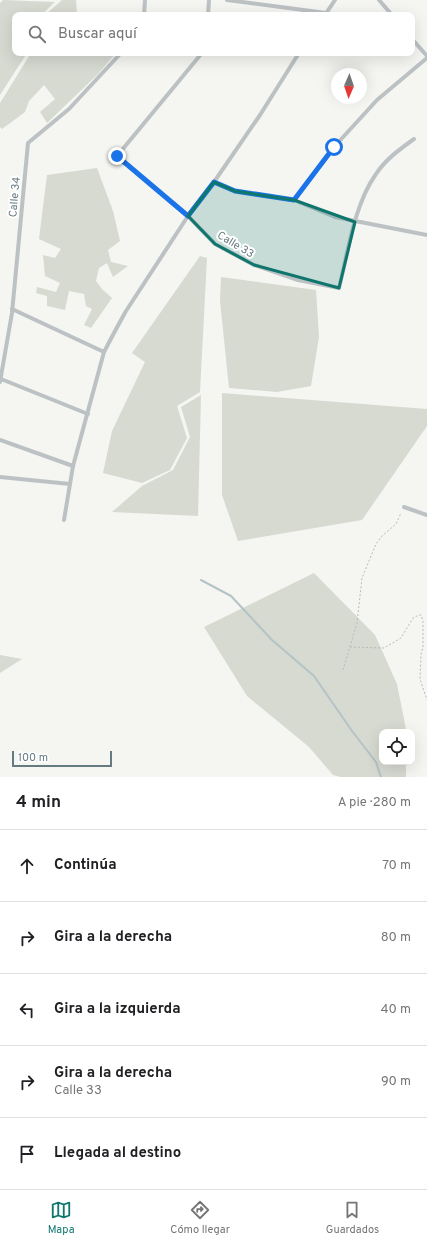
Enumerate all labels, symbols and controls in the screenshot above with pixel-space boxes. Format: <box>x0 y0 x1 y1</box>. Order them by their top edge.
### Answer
search box <box>12 12 415 56</box>
icon: search <box>26 23 48 45</box>
text: Buscar aquí <box>58 25 137 44</box>
north arrow <box>331 68 367 104</box>
route start <box>325 138 343 156</box>
route end <box>108 147 126 165</box>
street label: Calle 34 <box>6 176 24 218</box>
street label: Calle 33 <box>215 228 256 261</box>
map controls <box>379 729 415 765</box>
button: locate <box>379 729 415 765</box>
scale bar <box>12 749 112 768</box>
text: 100 m <box>18 751 48 765</box>
text: 4 min <box>16 792 61 814</box>
text: A pie · 280 m <box>338 795 411 811</box>
icon: ahead <box>16 855 38 877</box>
text: Continúa <box>54 856 116 875</box>
text: 70 m <box>382 858 411 874</box>
icon: right <box>16 927 38 949</box>
text: Gira a la derecha <box>54 928 172 947</box>
text: 80 m <box>381 930 411 946</box>
icon: left <box>16 999 38 1021</box>
text: Gira a la izquierda <box>54 1000 181 1019</box>
text: 40 m <box>381 1002 411 1018</box>
text: Gira a la derecha <box>54 1064 172 1083</box>
icon: right <box>16 1071 38 1093</box>
text: 90 m <box>381 1074 411 1090</box>
text: Calle 33 <box>54 1083 102 1099</box>
icon: arrive <box>16 1143 38 1165</box>
text: Llegada al destino <box>54 1144 181 1163</box>
tab: Mapa <box>48 1199 74 1237</box>
tab: Cómo llegar <box>170 1199 230 1237</box>
tab: Guardados <box>326 1199 379 1237</box>

